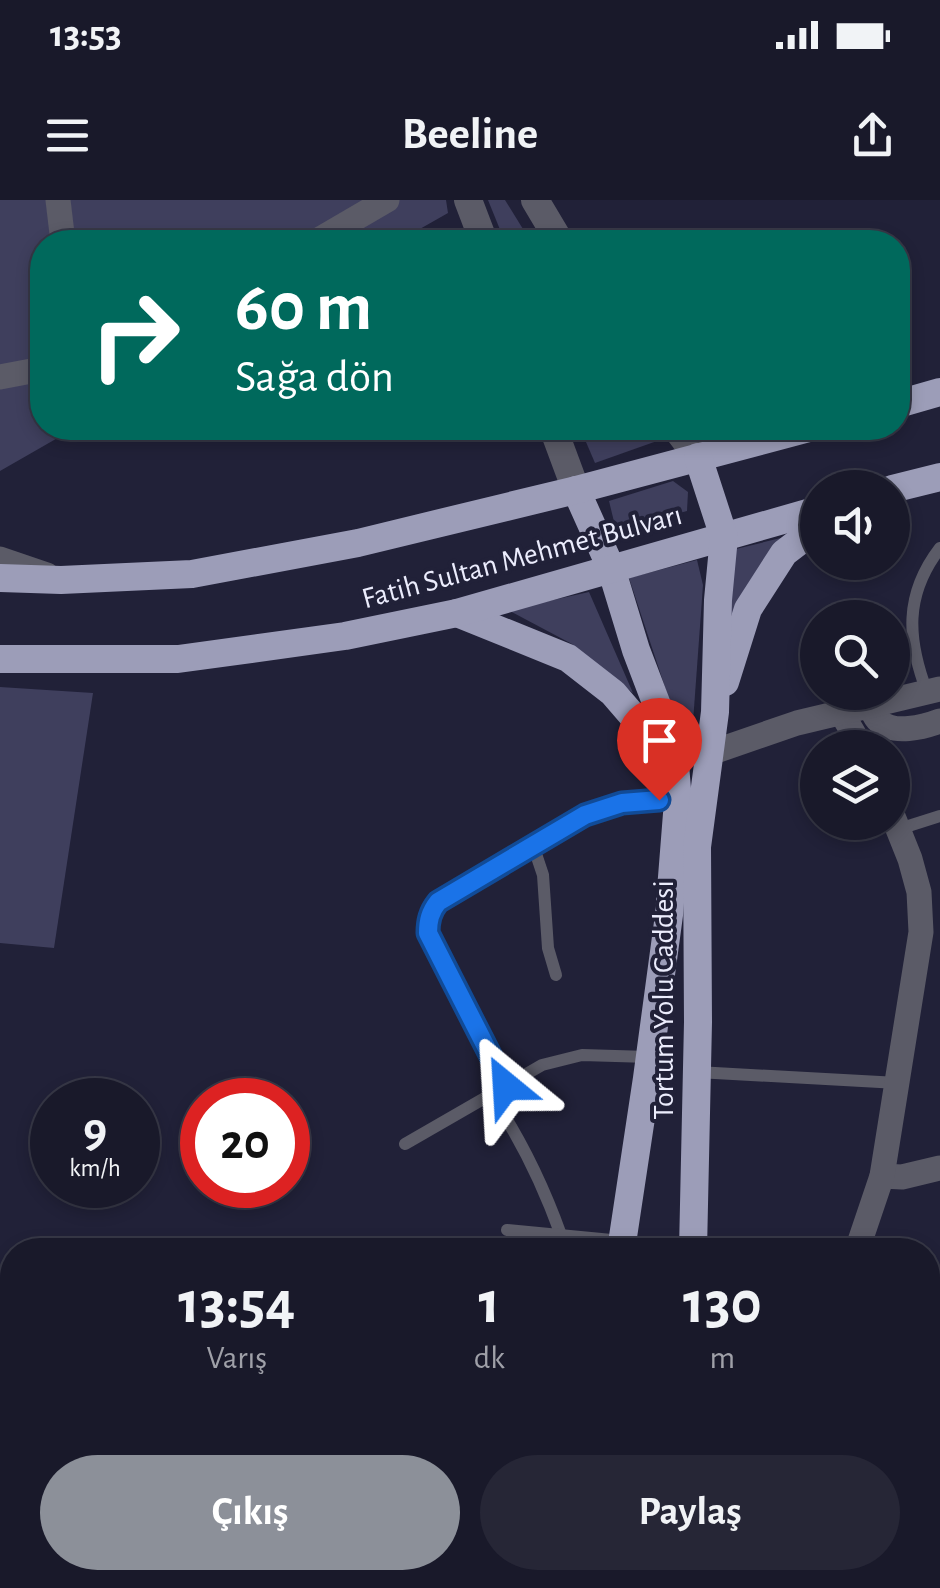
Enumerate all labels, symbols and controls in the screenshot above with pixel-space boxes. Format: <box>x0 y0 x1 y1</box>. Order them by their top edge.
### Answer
text: 13:53 <box>50 16 122 54</box>
icon: menu <box>40 108 95 163</box>
icon: share <box>845 108 900 163</box>
text: Beeline <box>402 112 538 157</box>
icon: right <box>70 270 200 400</box>
text: 60 m <box>235 273 372 343</box>
text: Sağa dön <box>235 355 394 400</box>
map controls <box>800 470 910 840</box>
button: sound <box>800 470 910 580</box>
street label: Fatih Sultan Mehmet Bulvarı <box>359 500 685 614</box>
button: search <box>800 600 910 710</box>
pin <box>617 698 702 801</box>
icon: arrive <box>632 713 687 768</box>
button: layers <box>800 730 910 840</box>
street label: Tortum Yolu Caddesi <box>649 880 679 1120</box>
position arrow <box>454 1034 558 1138</box>
speed limit sign: 20 <box>180 1078 310 1208</box>
text: 9 <box>83 1106 107 1156</box>
text: km/h <box>69 1156 121 1181</box>
text: 13:54 <box>178 1274 296 1334</box>
text: 1 <box>478 1274 500 1334</box>
text: 130 <box>683 1274 762 1334</box>
text: Varış <box>206 1342 267 1374</box>
text: dk <box>474 1342 505 1374</box>
text: m <box>710 1342 735 1374</box>
button: Çıkış <box>40 1455 460 1570</box>
button: Paylaş <box>480 1455 900 1570</box>

